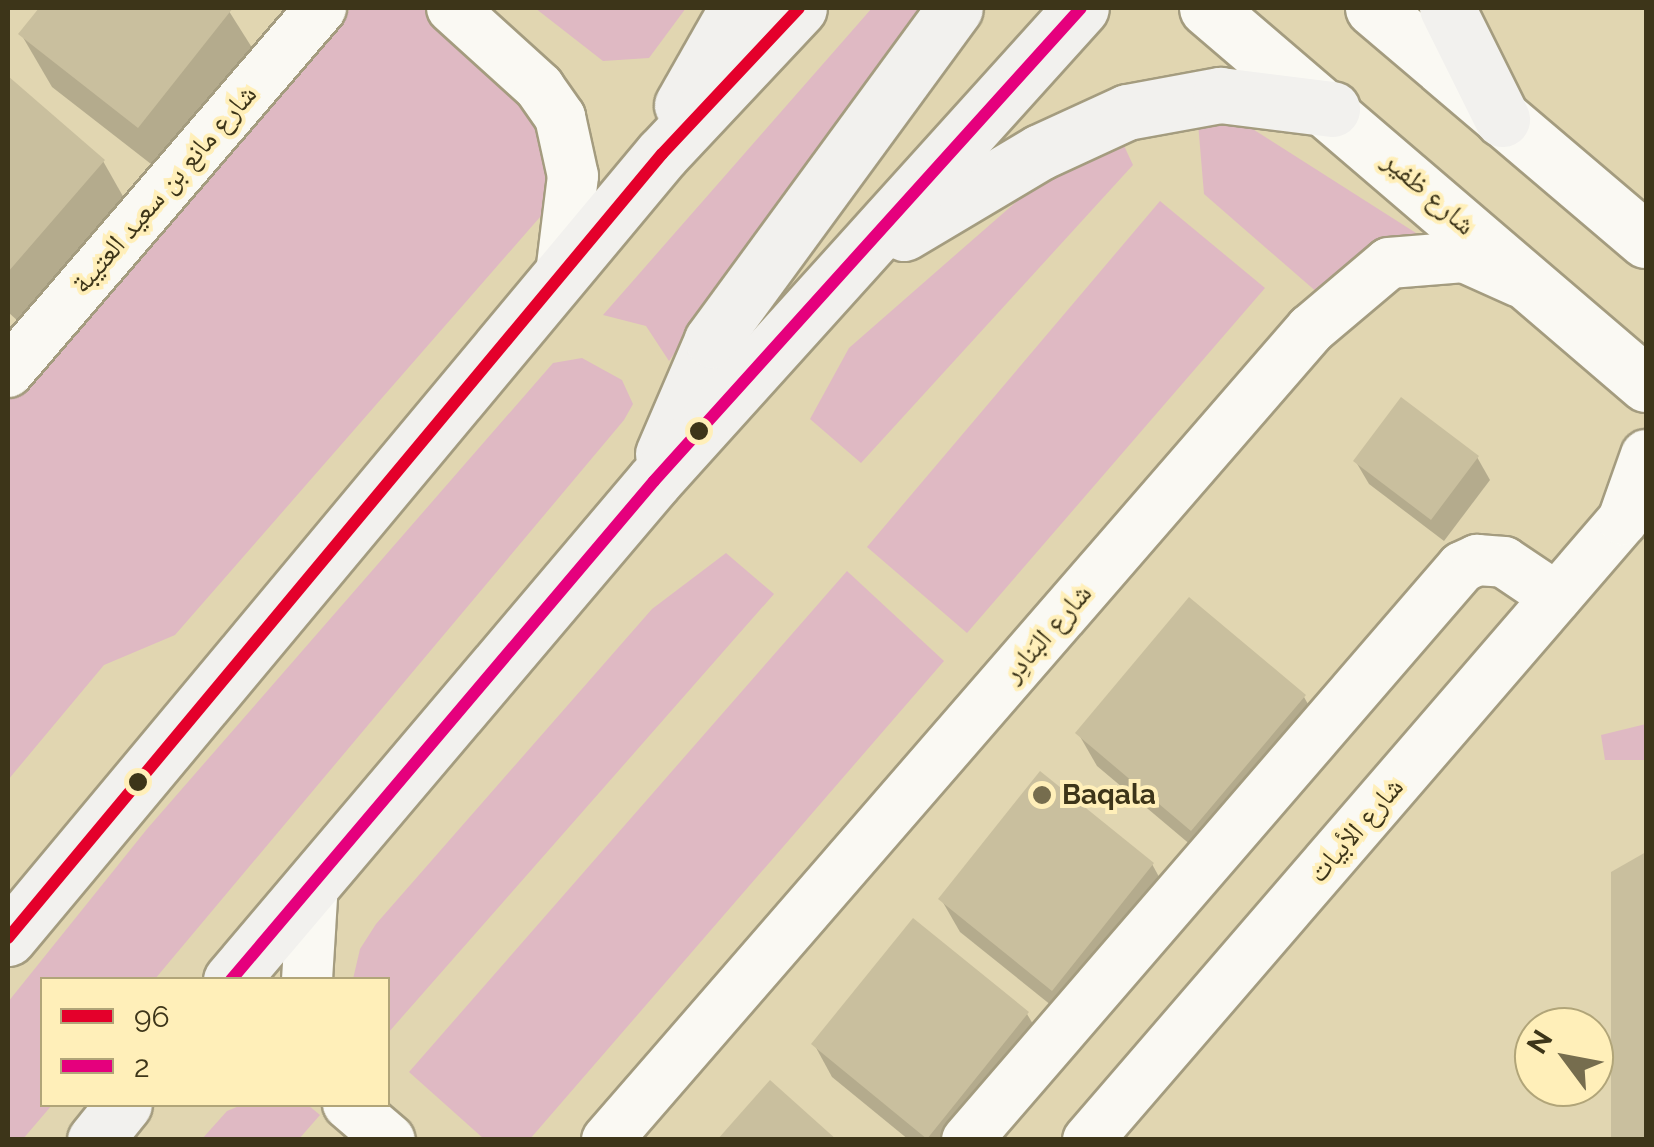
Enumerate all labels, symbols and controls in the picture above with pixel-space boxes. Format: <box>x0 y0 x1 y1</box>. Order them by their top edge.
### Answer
street label: شارع مانع بن سعيد العتيبة <box>64 78 264 300</box>
street label: شارع ظفير <box>1376 144 1482 242</box>
unlabelled marker <box>689 421 709 441</box>
street label: شارع البَنادِر <box>995 577 1099 689</box>
street label: شارع الأبيات <box>1301 771 1411 889</box>
unlabelled marker <box>128 772 148 792</box>
place label: Baqala <box>1062 778 1156 812</box>
marker: Baqala <box>1031 784 1053 806</box>
legend <box>40 977 390 1107</box>
text: 96 <box>134 999 170 1034</box>
north arrow <box>1514 1007 1614 1107</box>
text: N <box>1520 1024 1559 1060</box>
text: 2 <box>134 1049 150 1084</box>

